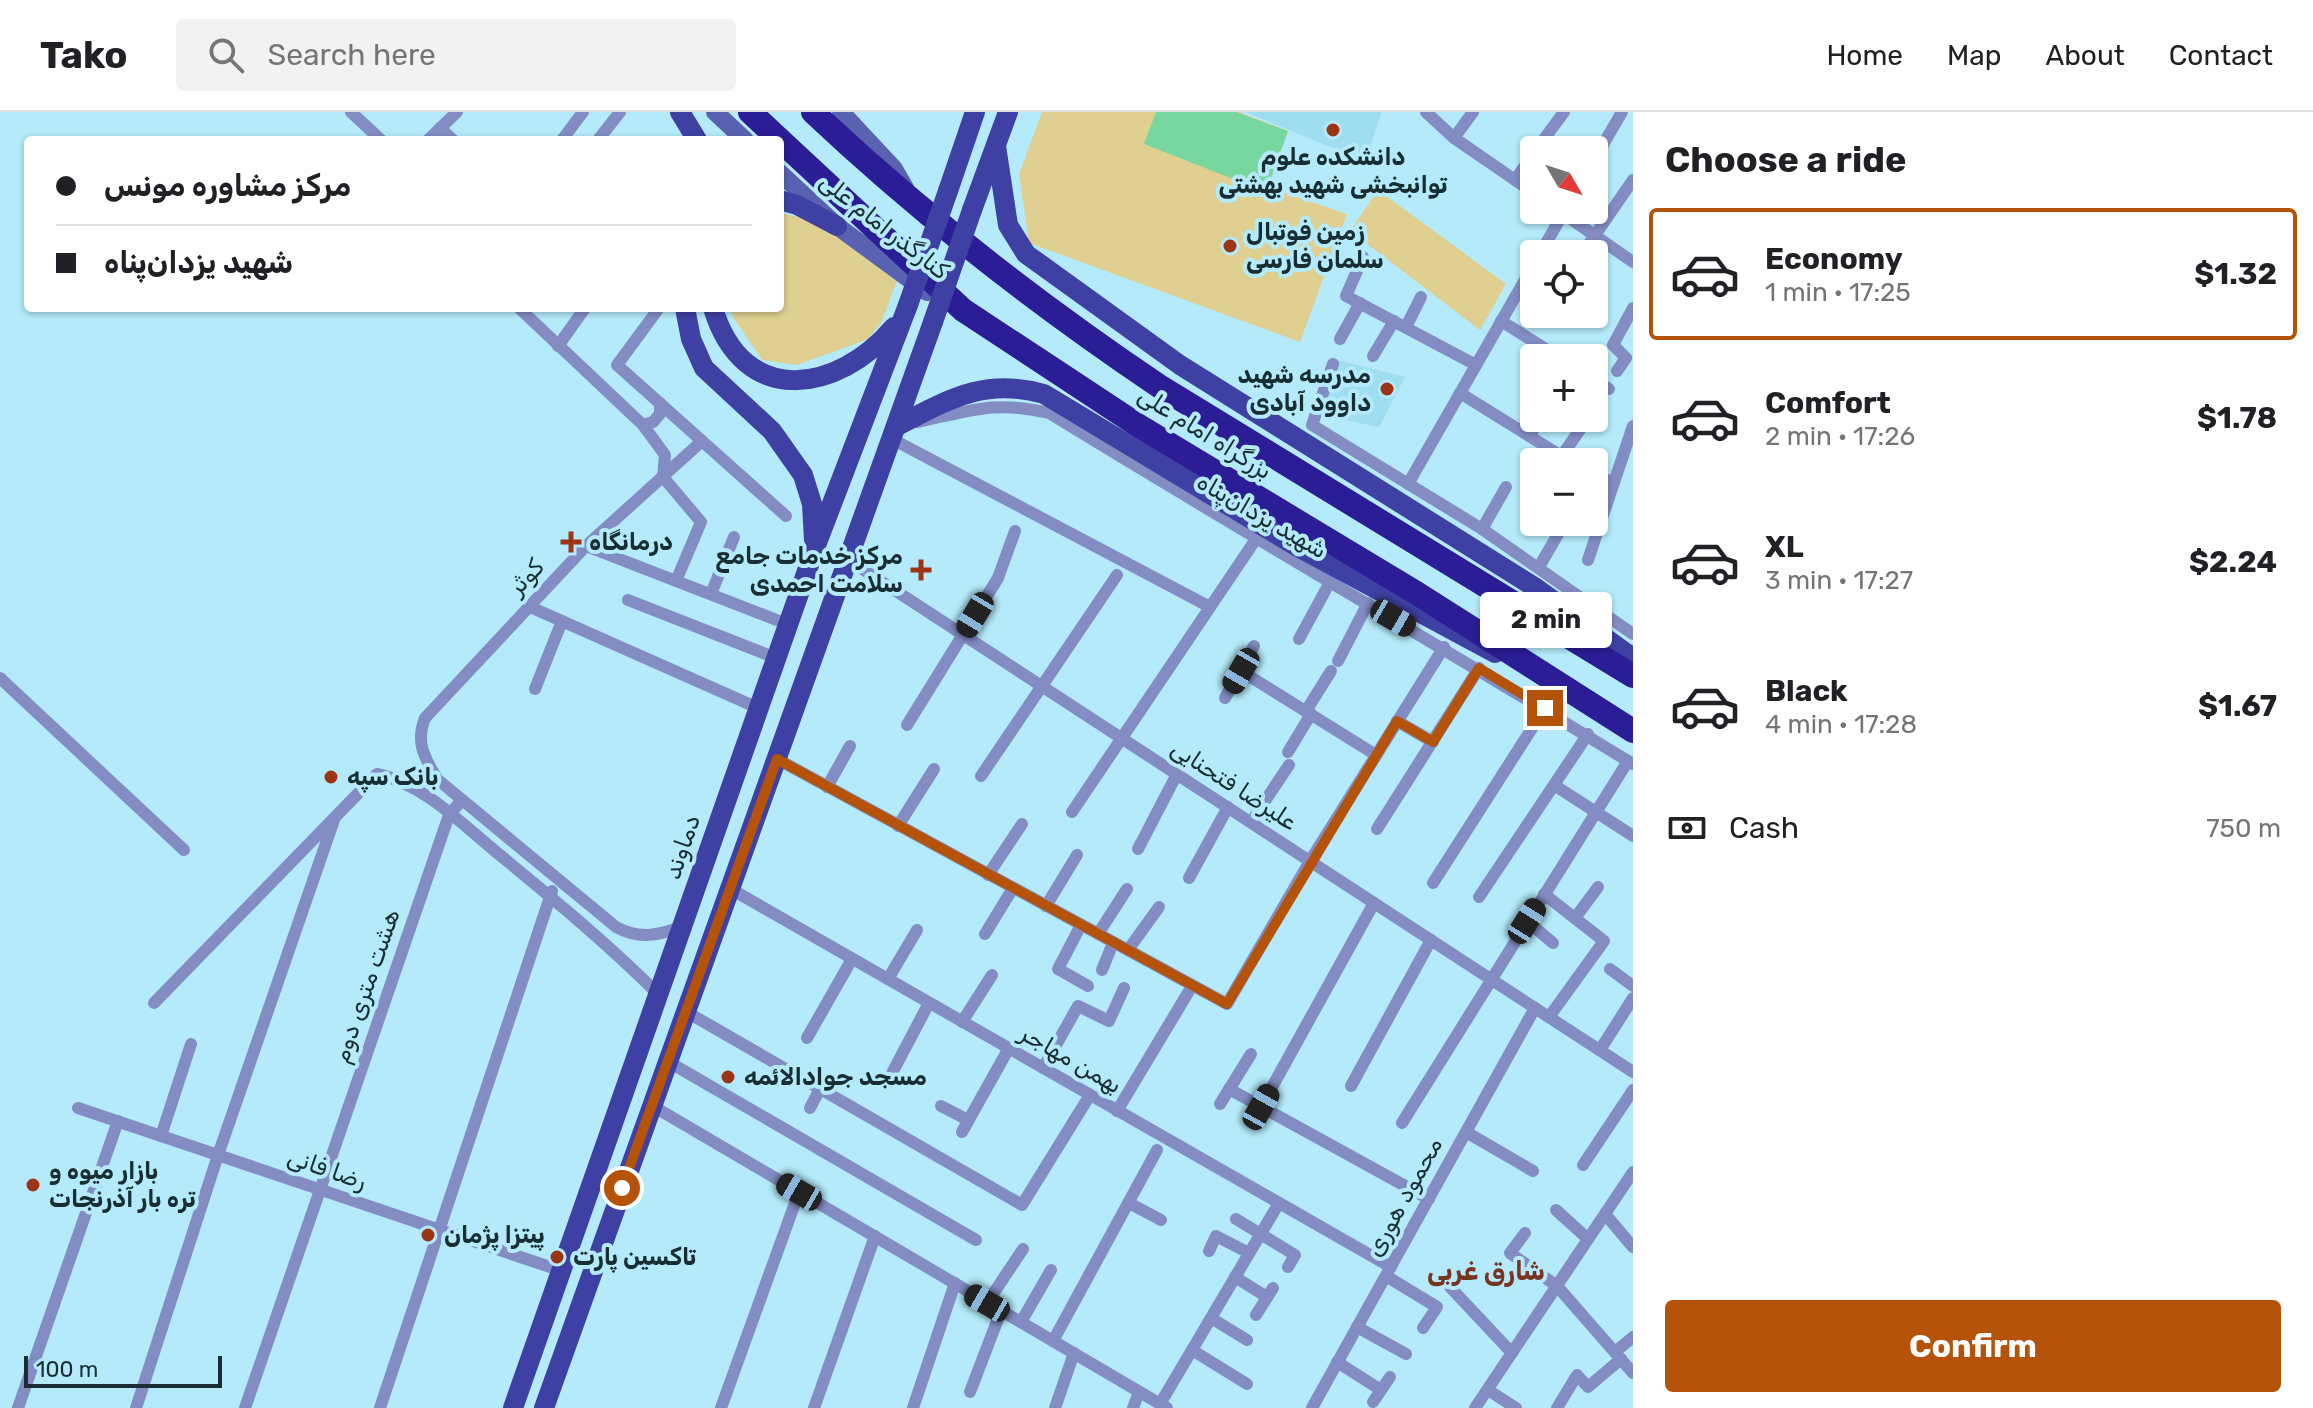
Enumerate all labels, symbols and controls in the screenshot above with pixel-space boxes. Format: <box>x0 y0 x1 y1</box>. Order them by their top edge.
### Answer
search box <box>176 19 736 91</box>
text: Tako <box>40 32 128 78</box>
icon: search <box>204 33 248 77</box>
text: Search here <box>268 37 436 73</box>
text: Home <box>1826 39 1903 72</box>
text: Map <box>1947 39 2001 72</box>
text: About <box>2045 39 2125 72</box>
text: Contact <box>2169 39 2273 72</box>
marker: دانشکده علوم توانبخشی شهید بهشتی <box>1324 121 1342 139</box>
north arrow <box>1520 136 1608 224</box>
map controls <box>1520 136 1608 536</box>
text: Choose a ride <box>1665 138 1906 181</box>
place label: دانشکده علوم توانبخشی شهید بهشتی <box>1218 143 1448 199</box>
street label: کنارگذر امام علی <box>813 167 954 287</box>
text: مرکز مشاوره مونس <box>104 168 351 204</box>
place label: زمین فوتبال سلمان فارسی <box>1246 218 1384 274</box>
marker: زمین فوتبال سلمان فارسی <box>1221 237 1239 255</box>
icon: car <box>1669 238 1741 310</box>
button: locate <box>1520 240 1608 328</box>
text: Economy <box>1765 241 1903 277</box>
text: شهید یزدان‌پناه <box>104 245 293 281</box>
text: $1.32 <box>2194 256 2277 292</box>
text: 1 min · 17:25 <box>1765 277 1911 308</box>
button: + <box>1520 344 1608 432</box>
place label: مدرسه شهید داوود آبادی <box>1238 361 1371 417</box>
marker: مدرسه شهید داوود آبادی <box>1378 380 1396 398</box>
street label: بزرگراه امام علی <box>1132 381 1277 487</box>
icon: car <box>1669 382 1741 454</box>
text: Comfort <box>1765 385 1891 421</box>
text: $1.78 <box>2197 400 2277 436</box>
text: 2 min · 17:26 <box>1765 421 1915 452</box>
button: − <box>1520 448 1608 536</box>
street label: شهید یزدان‌پناه <box>1191 468 1332 566</box>
icon: car <box>1669 526 1741 598</box>
place label: درمانگاه <box>589 528 673 556</box>
text: XL <box>1765 529 1804 565</box>
marker: درمانگاه <box>560 531 582 553</box>
place label: مرکز خدمات جامع سلامت احمدی <box>716 542 903 598</box>
text: $2.24 <box>2189 544 2277 580</box>
street label: کوثر <box>501 553 550 602</box>
marker: مرکز خدمات جامع سلامت احمدی <box>910 559 932 581</box>
text: 3 min · 17:27 <box>1765 565 1913 596</box>
car <box>952 588 998 642</box>
callout: 2 min <box>1479 592 1611 648</box>
car <box>1366 596 1420 640</box>
text: 2 min <box>1511 604 1581 635</box>
car <box>1219 644 1263 698</box>
icon: car <box>1669 670 1741 742</box>
text: Black <box>1765 673 1848 709</box>
text: $1.67 <box>2198 688 2277 724</box>
route end <box>1527 690 1563 726</box>
text: 4 min · 17:28 <box>1765 709 1917 740</box>
street label: علیرضا فتحنایی <box>1166 734 1302 836</box>
place label: بانک سپه <box>347 763 439 794</box>
marker: بانک سپه <box>322 768 340 786</box>
icon: cash <box>1665 806 1709 850</box>
text: Cash <box>1729 810 1799 846</box>
street label: دماوند <box>658 811 706 883</box>
text: 750 m <box>2206 813 2281 844</box>
car <box>1504 894 1550 948</box>
street label: هشت متری دوم <box>327 905 407 1067</box>
street label: بهمن مهاجر <box>1013 1018 1127 1099</box>
place label: مسجد جوادالائمه <box>744 1063 927 1091</box>
marker: مسجد جوادالائمه <box>719 1068 737 1086</box>
car <box>1239 1080 1283 1134</box>
street label: محمود هوری <box>1360 1133 1448 1261</box>
street label: رضا فانی <box>284 1142 370 1196</box>
place label: بازار میوه و تره بار آذرنجات <box>49 1157 196 1213</box>
route start <box>604 1170 640 1206</box>
car <box>772 1170 826 1214</box>
marker: بازار میوه و تره بار آذرنجات <box>24 1176 42 1194</box>
place label: پیتزا پژمان <box>444 1221 545 1252</box>
marker: پیتزا پژمان <box>419 1226 437 1244</box>
place label: تاکسین پارت <box>573 1243 696 1274</box>
marker: تاکسین پارت <box>548 1248 566 1266</box>
district label: شارق غربی <box>1427 1256 1545 1287</box>
car <box>960 1281 1014 1325</box>
button: Confirm <box>1665 1300 2281 1392</box>
scale bar <box>24 1352 222 1388</box>
text: 100 m <box>36 1356 98 1383</box>

